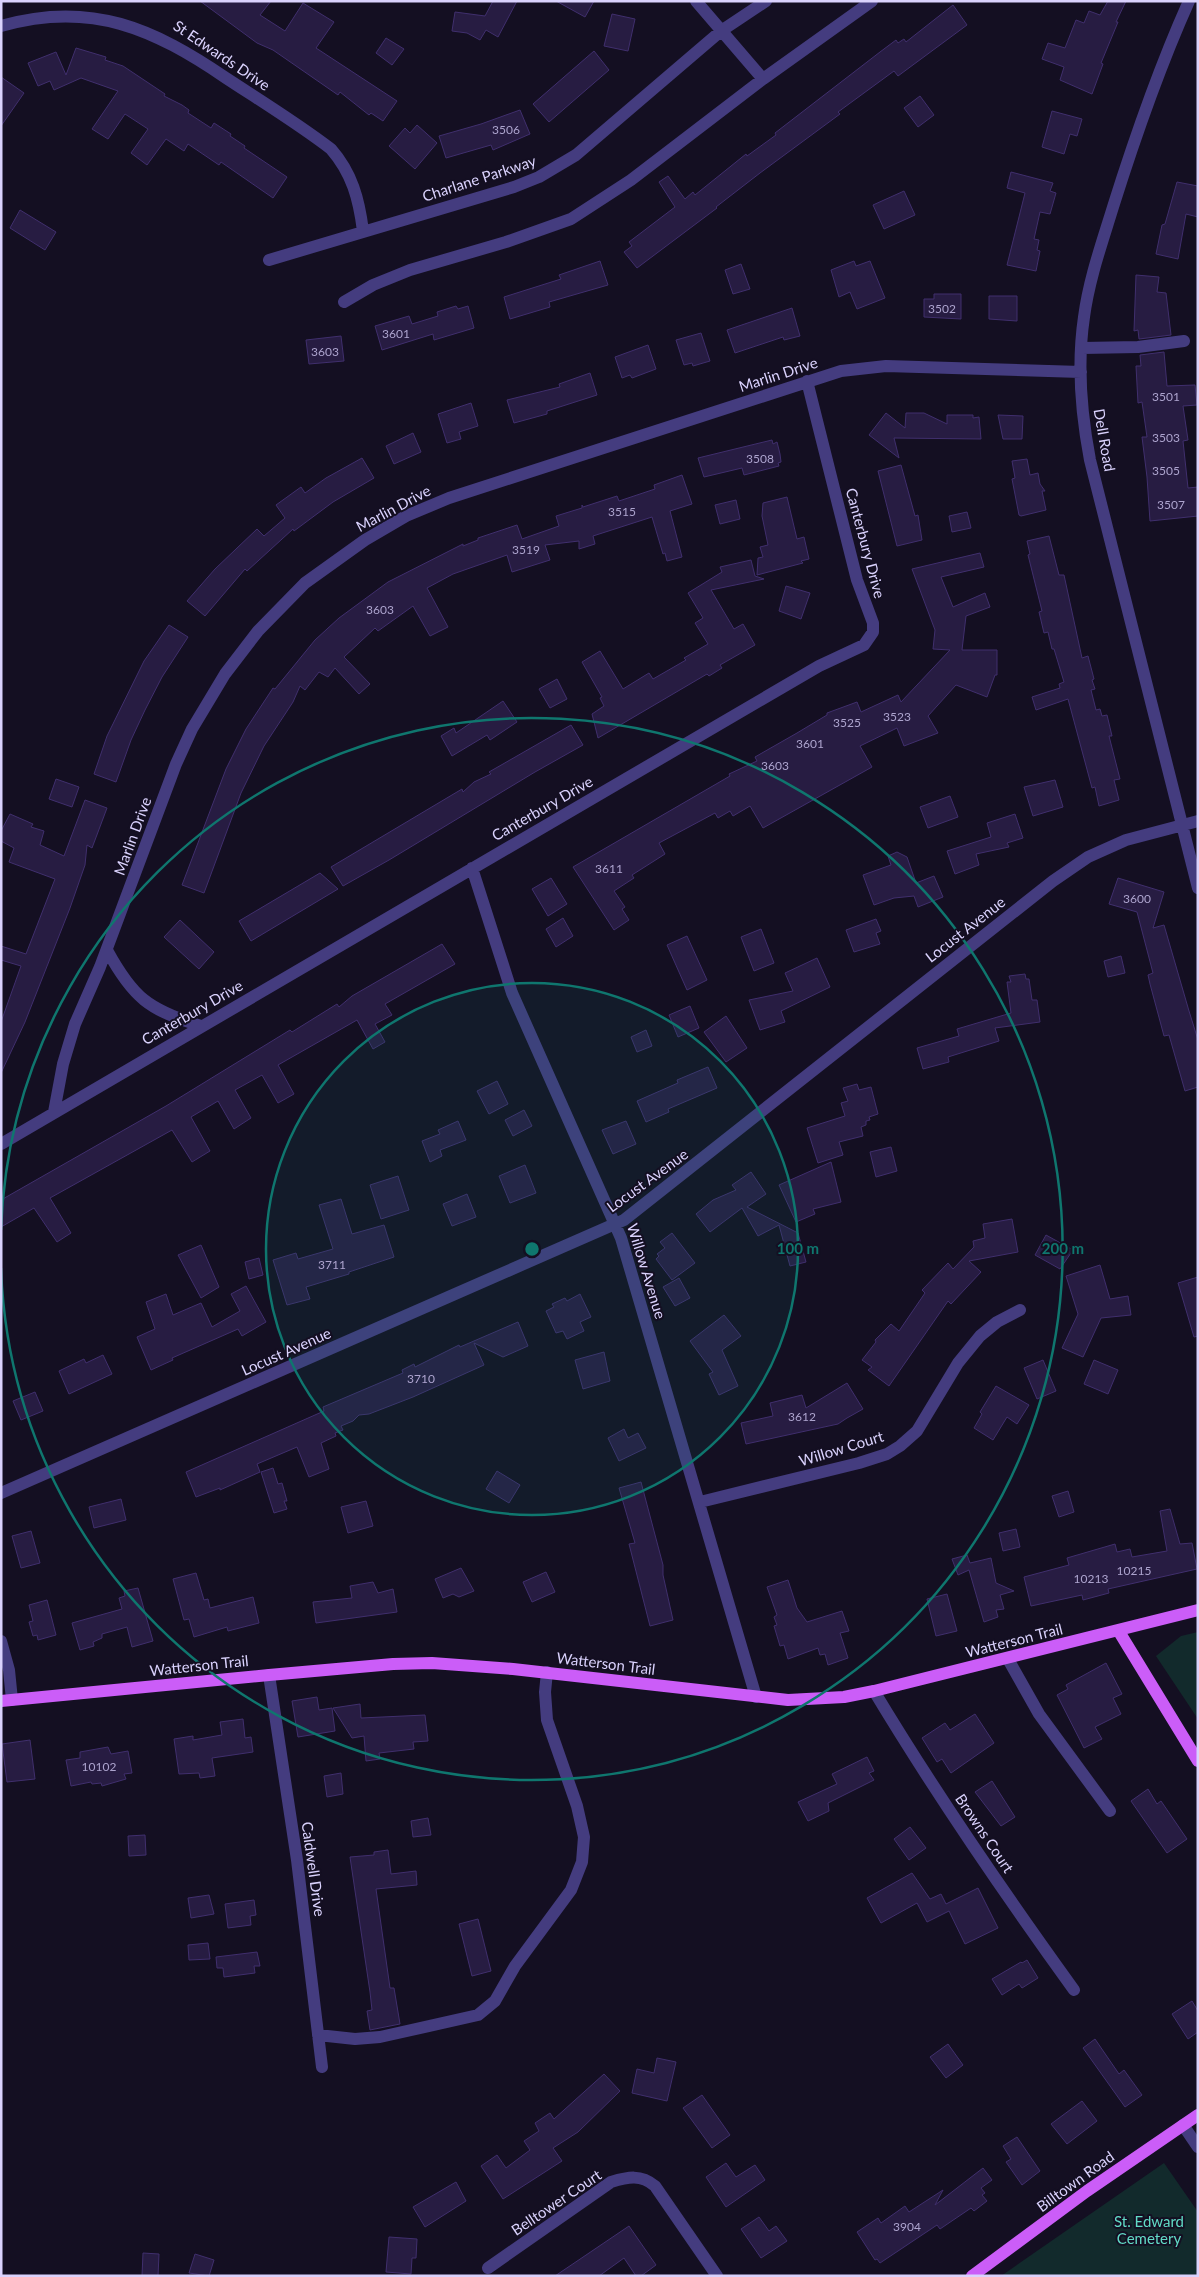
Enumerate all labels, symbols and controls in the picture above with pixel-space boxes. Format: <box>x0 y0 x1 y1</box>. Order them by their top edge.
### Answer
street label: St Edwards Drive <box>170 16 274 94</box>
house number: 3506 <box>492 122 520 137</box>
street label: Charlane Parkway <box>420 151 538 205</box>
house number: 3502 <box>928 301 956 316</box>
house number: 3601 <box>382 326 410 341</box>
house number: 3603 <box>311 344 339 359</box>
street label: Marlin Drive <box>736 353 820 395</box>
house number: 3501 <box>1152 389 1180 404</box>
street label: Dell Road <box>1091 407 1119 473</box>
house number: 3503 <box>1152 430 1180 445</box>
house number: 3508 <box>746 451 774 466</box>
house number: 3505 <box>1152 463 1180 478</box>
street label: Marlin Drive <box>353 481 433 535</box>
street label: Canterbury Drive <box>843 486 889 600</box>
house number: 3507 <box>1157 497 1185 512</box>
house number: 3515 <box>608 504 636 519</box>
house number: 3519 <box>512 542 540 557</box>
house number: 3603 <box>366 602 394 617</box>
house number: 3523 <box>883 709 911 724</box>
house number: 3525 <box>833 715 861 730</box>
house number: 3601 <box>796 736 824 751</box>
house number: 3603 <box>761 758 789 773</box>
street label: Canterbury Drive <box>488 772 596 844</box>
street label: Marlin Drive <box>110 794 154 877</box>
house number: 3611 <box>595 861 623 876</box>
house number: 3600 <box>1123 891 1151 906</box>
street label: Locust Avenue <box>922 892 1008 966</box>
street label: Canterbury Drive <box>138 976 246 1048</box>
street label: Locust Avenue <box>603 1144 691 1216</box>
street label: Willow Avenue <box>624 1221 670 1321</box>
text: 100 m <box>777 1239 819 1257</box>
text: 200 m <box>1042 1239 1084 1257</box>
centre of rings <box>523 1240 541 1258</box>
house number: 3711 <box>318 1257 346 1272</box>
street label: Locust Avenue <box>238 1323 334 1379</box>
house number: 3710 <box>407 1371 435 1386</box>
house number: 3612 <box>788 1409 816 1424</box>
street label: Willow Court <box>797 1426 886 1469</box>
house number: 10215 <box>1117 1563 1151 1578</box>
house number: 10213 <box>1074 1571 1108 1586</box>
street label: Watterson Trail <box>964 1619 1064 1661</box>
street label: Watterson Trail <box>556 1648 656 1678</box>
street label: Watterson Trail <box>149 1651 249 1679</box>
house number: 10102 <box>82 1759 116 1774</box>
street label: Browns Court <box>952 1790 1018 1876</box>
street label: Caldwell Drive <box>298 1820 330 1918</box>
street label: Billtown Road <box>1033 2147 1117 2215</box>
street label: Belltower Court <box>508 2165 605 2239</box>
park label: St. Edward Cemetery <box>1114 2212 1184 2247</box>
house number: 3904 <box>893 2219 921 2234</box>

